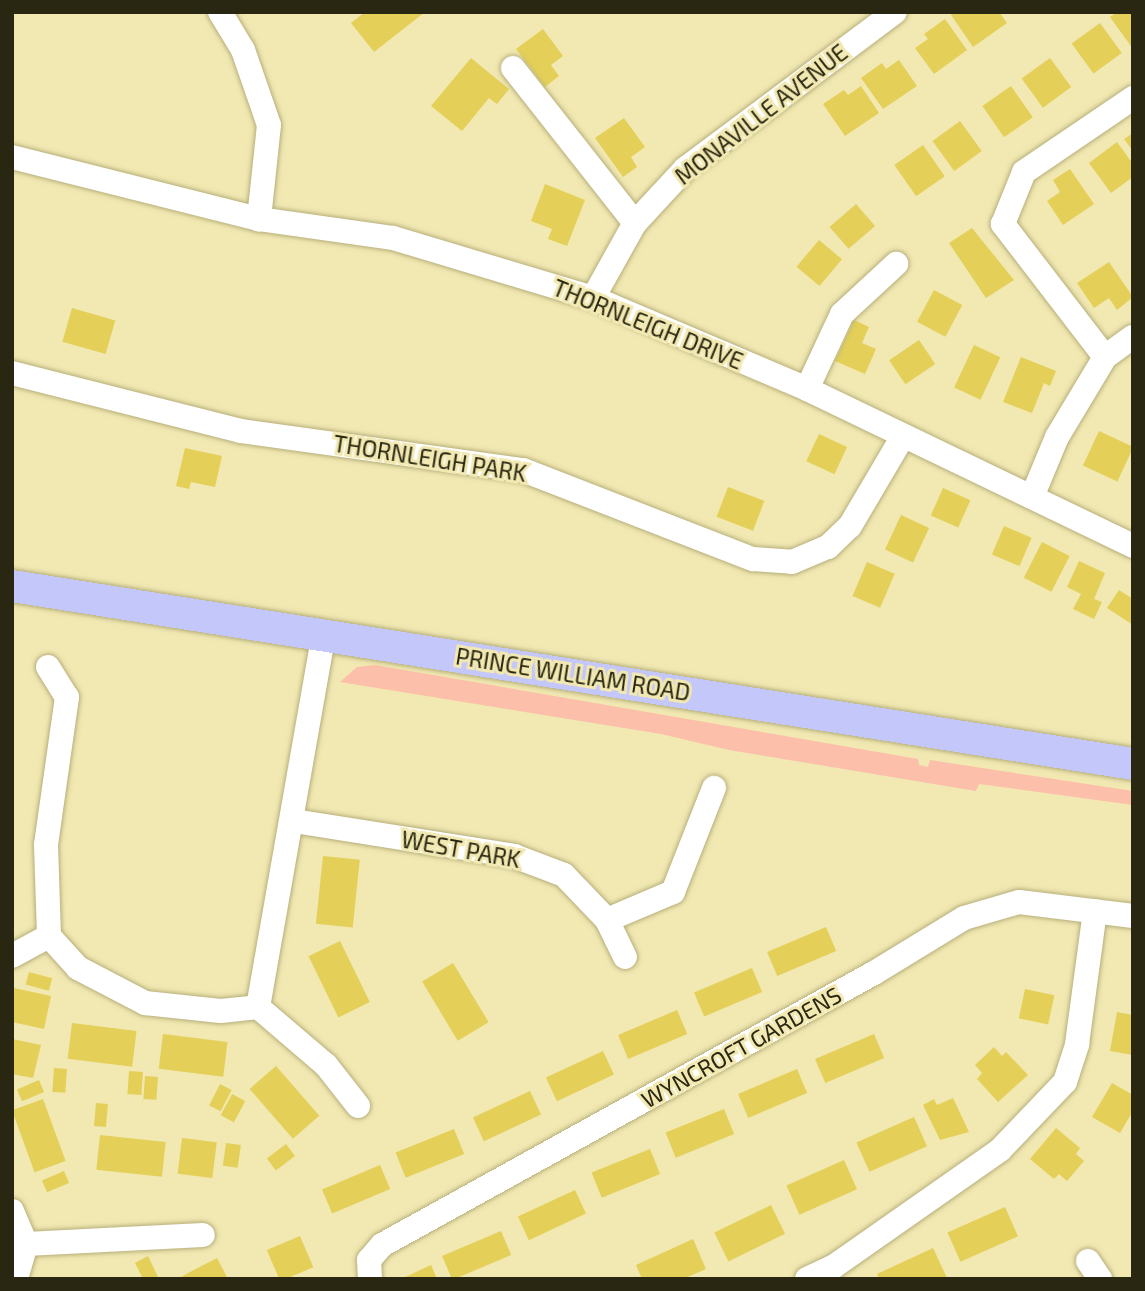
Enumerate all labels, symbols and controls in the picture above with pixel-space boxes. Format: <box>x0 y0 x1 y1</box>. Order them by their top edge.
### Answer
street label: MONAVILLE AVENUE <box>669 38 853 190</box>
street label: THORNLEIGH DRIVE <box>549 273 747 375</box>
street label: THORNLEIGH PARK <box>332 429 528 487</box>
street label: PRINCE WILLIAM ROAD <box>454 642 692 706</box>
street label: WEST PARK <box>399 825 523 873</box>
street label: WYNCROFT GARDENS <box>636 980 846 1114</box>

